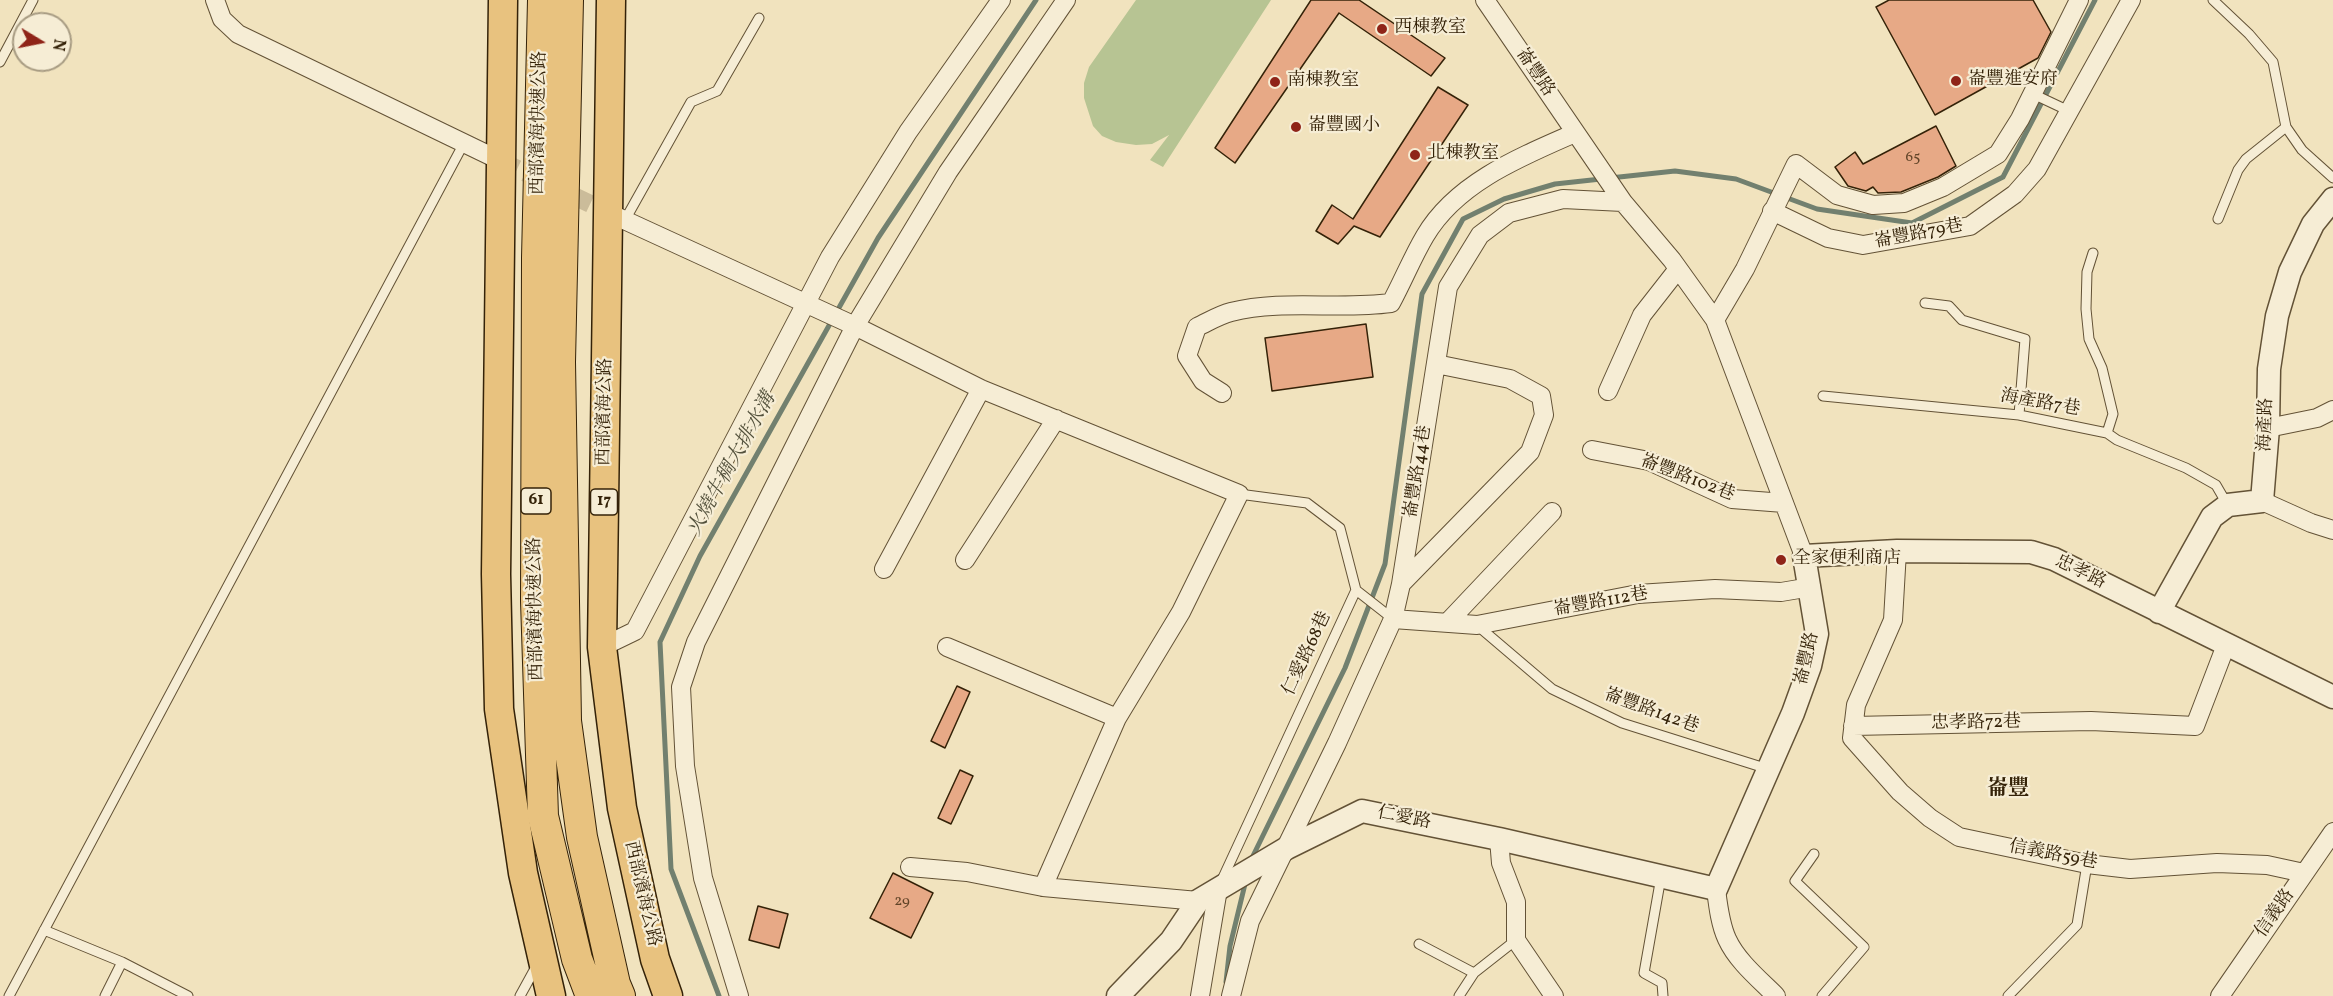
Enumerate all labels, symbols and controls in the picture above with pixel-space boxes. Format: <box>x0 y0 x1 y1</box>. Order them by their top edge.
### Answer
north arrow <box>12 12 72 72</box>
place label: 西棟教室 <box>1394 18 1466 40</box>
marker: 西棟教室 <box>1375 22 1389 36</box>
text: N <box>46 37 70 52</box>
street label: 崙豐路 <box>1510 45 1558 101</box>
street label: 西部濱海快速公路 <box>528 51 552 195</box>
place label: 崙豐進安府 <box>1968 70 2058 92</box>
place label: 南棟教室 <box>1287 71 1359 93</box>
marker: 崙豐進安府 <box>1949 74 1963 88</box>
marker: 南棟教室 <box>1268 75 1282 89</box>
place label: 崙豐國小 <box>1308 116 1380 138</box>
marker: 崙豐國小 <box>1289 120 1303 134</box>
place label: 北棟教室 <box>1427 144 1499 166</box>
marker: 北棟教室 <box>1408 148 1422 162</box>
house number: 65 <box>1906 149 1920 167</box>
street label: 崙豐路79巷 <box>1873 216 1965 254</box>
street label: 西部濱海公路 <box>594 358 618 466</box>
street label: 海產路7巷 <box>1998 386 2082 422</box>
water label: 火燒牛稠大排水溝 <box>684 389 782 541</box>
street label: 海產路 <box>2255 398 2279 452</box>
street label: 崙豐路44巷 <box>1401 424 1437 520</box>
street label: 崙豐路102巷 <box>1637 451 1737 507</box>
road number: 61 <box>521 488 551 514</box>
road number: 17 <box>590 489 618 515</box>
street label: 西部濱海快速公路 <box>525 537 549 681</box>
place label: 全家便利商店 <box>1793 549 1901 571</box>
street label: 忠孝路 <box>2051 551 2109 595</box>
marker: 全家便利商店 <box>1774 553 1788 567</box>
street label: 崙豐路112巷 <box>1552 584 1650 622</box>
street label: 仁愛路68巷 <box>1279 609 1337 699</box>
street label: 崙豐路 <box>1791 630 1825 688</box>
street label: 崙豐路142巷 <box>1601 685 1701 739</box>
street label: 忠孝路72巷 <box>1931 712 2021 736</box>
district label: 崙豐 <box>1987 777 2029 803</box>
street label: 仁愛路 <box>1375 803 1433 835</box>
street label: 信義路59巷 <box>2007 837 2099 875</box>
street label: 西部濱海公路 <box>618 839 664 949</box>
street label: 信義路 <box>2252 886 2300 942</box>
house number: 29 <box>894 893 910 911</box>

